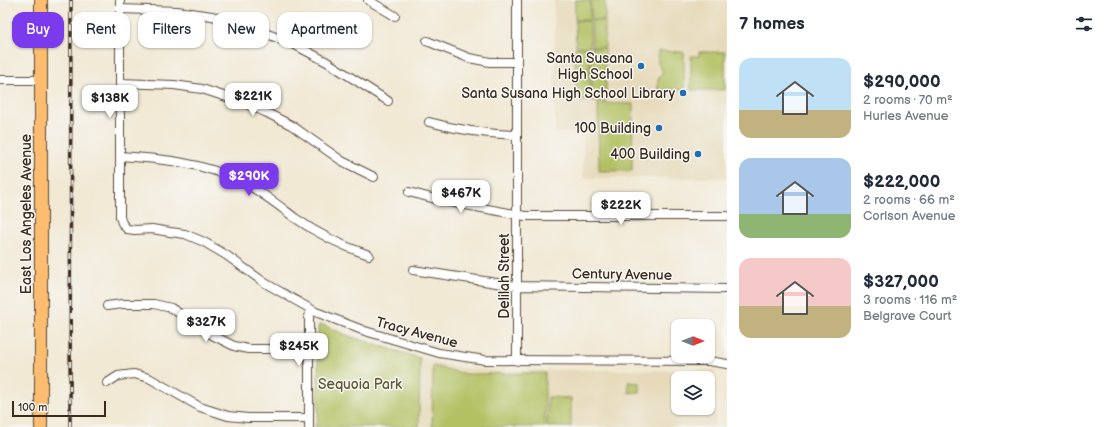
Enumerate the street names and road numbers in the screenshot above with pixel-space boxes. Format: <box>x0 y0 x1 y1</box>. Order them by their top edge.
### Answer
street label: East Los Angeles Avenue <box>18 134 35 294</box>
street label: Delilah Street <box>496 233 513 319</box>
street label: Century Avenue <box>572 265 672 284</box>
street label: Tracy Avenue <box>374 313 460 352</box>

